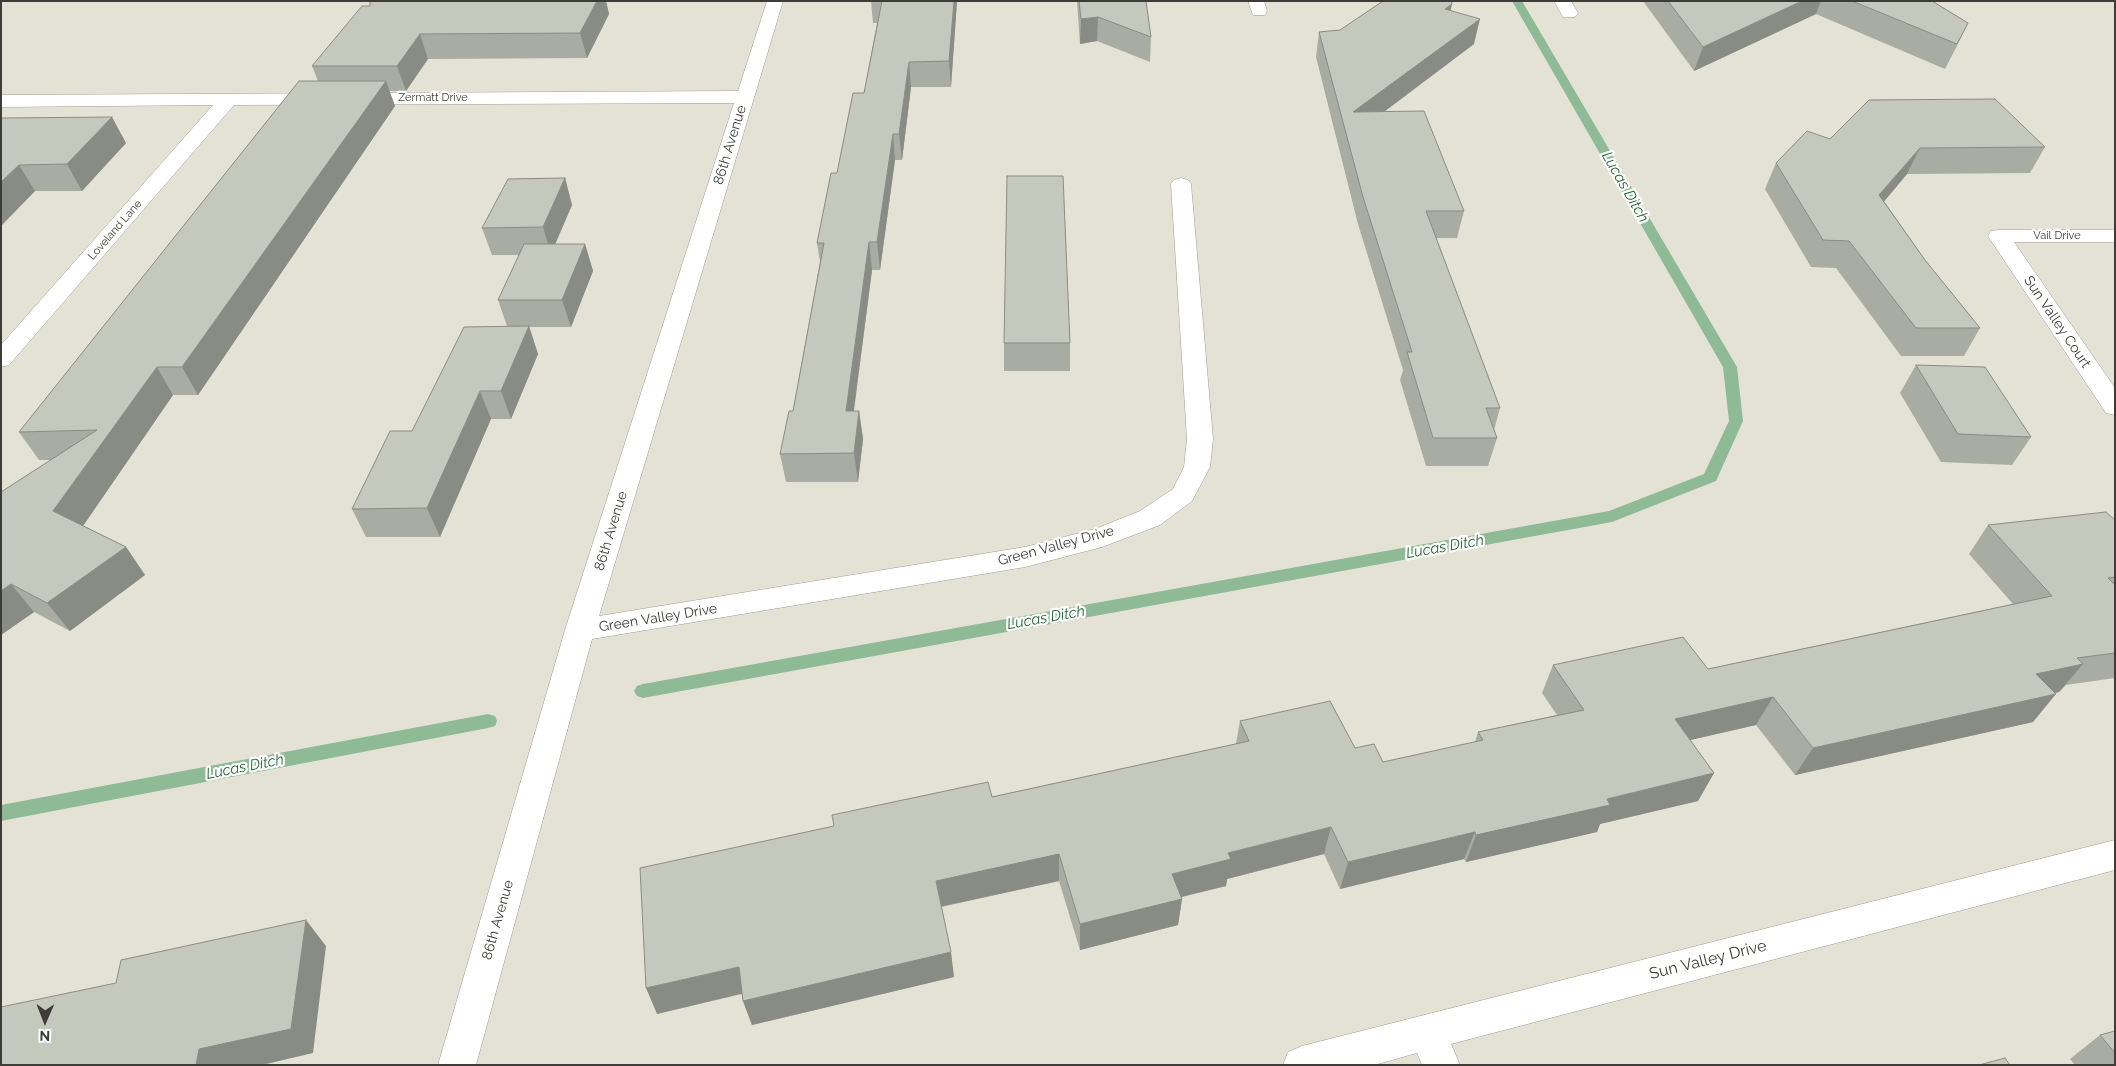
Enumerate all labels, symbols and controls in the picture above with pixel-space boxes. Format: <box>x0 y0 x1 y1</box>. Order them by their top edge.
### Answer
street label: Zermatt Drive <box>398 91 468 105</box>
street label: 86th Avenue <box>710 103 750 187</box>
water label: Lucas Ditch <box>1598 148 1652 226</box>
street label: Loveland Lane <box>85 197 145 263</box>
street label: Vail Drive <box>2033 229 2081 243</box>
street label: Sun Valley Court <box>2020 273 2094 371</box>
street label: 86th Avenue <box>591 489 631 573</box>
street label: Green Valley Drive <box>996 522 1116 570</box>
water label: Lucas Ditch <box>1405 531 1485 563</box>
street label: Green Valley Drive <box>598 600 718 636</box>
water label: Lucas Ditch <box>1006 602 1086 634</box>
water label: Lucas Ditch <box>205 751 285 783</box>
street label: 86th Avenue <box>479 878 517 962</box>
street label: Sun Valley Drive <box>1647 936 1769 984</box>
north arrow <box>20 996 70 1046</box>
text: N <box>39 1028 50 1044</box>

